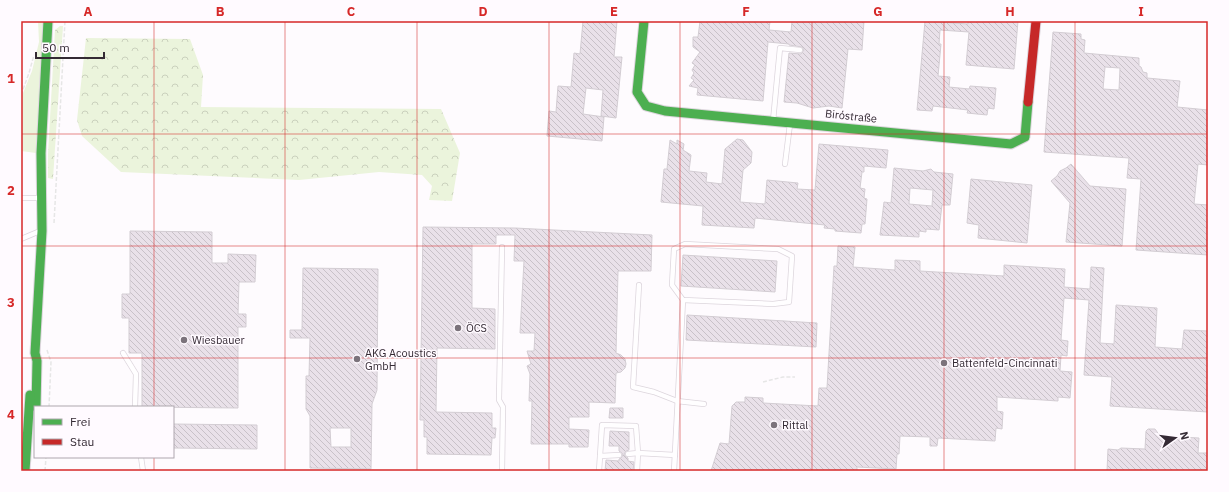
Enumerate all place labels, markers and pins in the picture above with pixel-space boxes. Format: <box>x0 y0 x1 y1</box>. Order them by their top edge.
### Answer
place label: ÖCS <box>466 321 487 335</box>
marker: ÖCS <box>453 323 463 333</box>
place label: Wiesbauer <box>192 333 245 347</box>
marker: Wiesbauer <box>179 335 189 345</box>
place label: AKG Acoustics GmbH <box>365 346 437 373</box>
marker: AKG Acoustics GmbH <box>352 354 362 364</box>
place label: Battenfeld-Cincinnati <box>952 356 1058 370</box>
marker: Battenfeld-Cincinnati <box>939 358 949 368</box>
place label: Rittal <box>782 418 808 432</box>
marker: Rittal <box>769 420 779 430</box>

